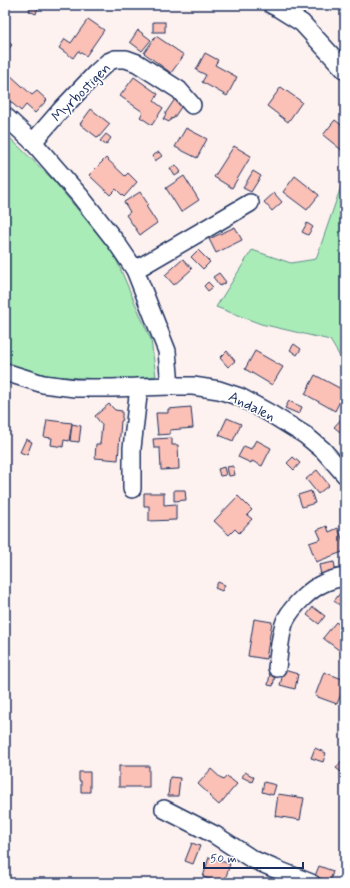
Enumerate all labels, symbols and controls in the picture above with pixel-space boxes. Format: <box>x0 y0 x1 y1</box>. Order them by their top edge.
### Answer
street label: Myrbostigen <box>48 59 116 127</box>
street label: Andalen <box>225 387 278 427</box>
scale bar <box>204 844 303 870</box>
text: 50 m <box>210 851 237 867</box>

